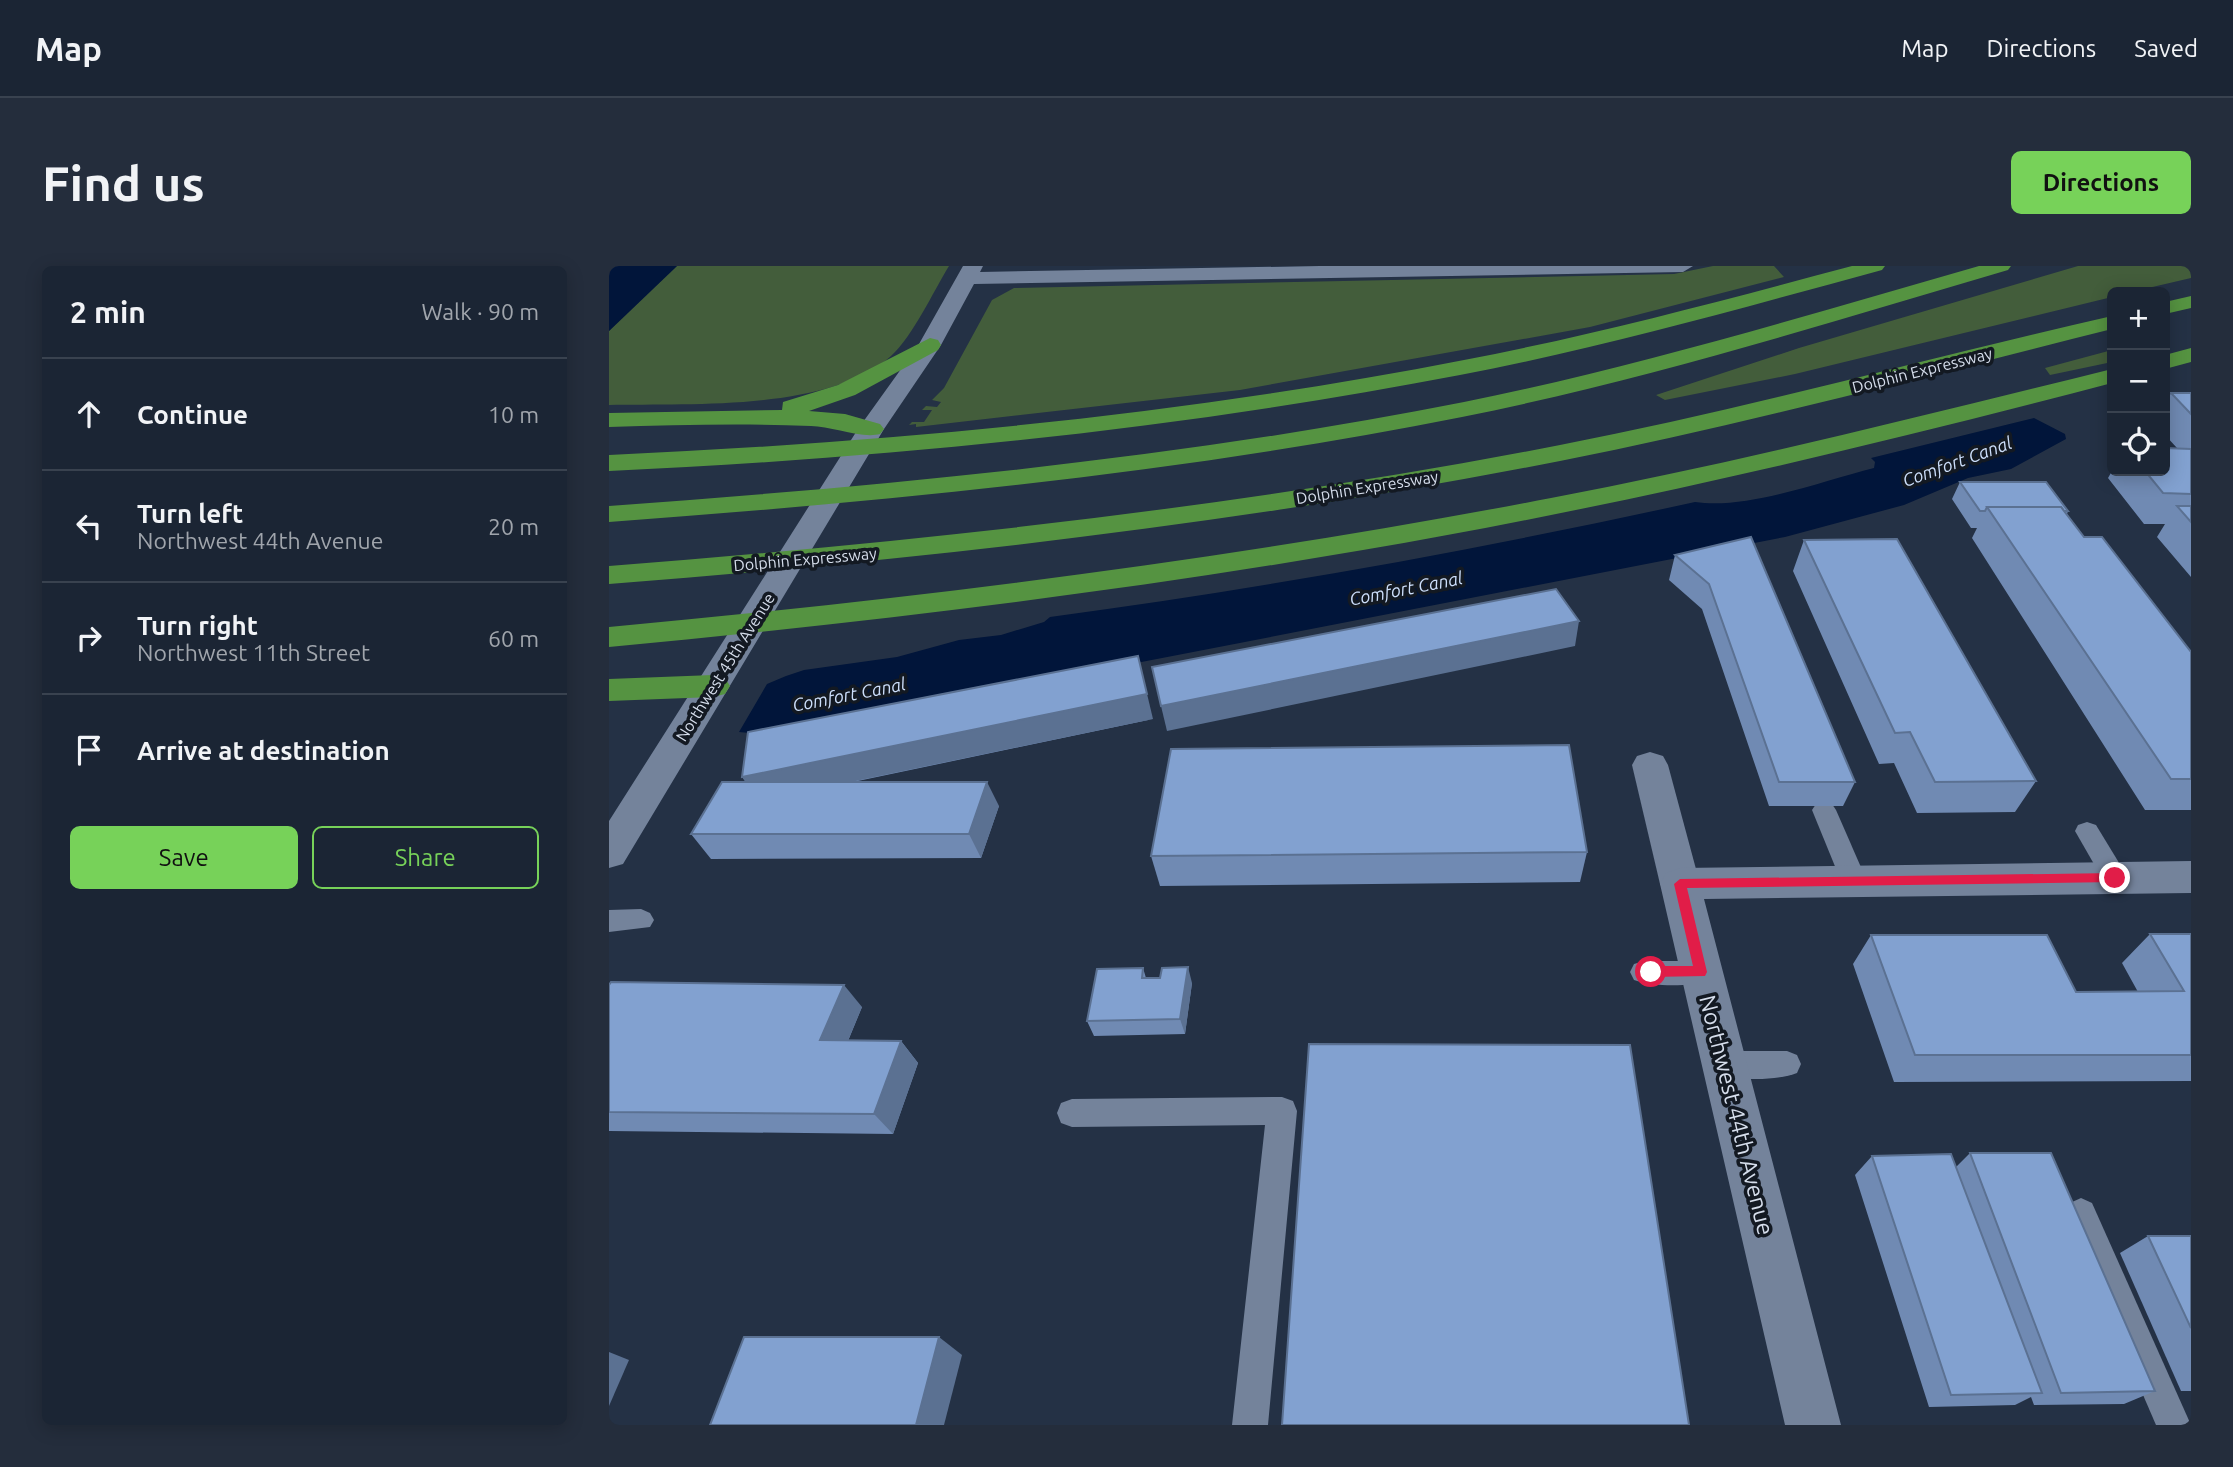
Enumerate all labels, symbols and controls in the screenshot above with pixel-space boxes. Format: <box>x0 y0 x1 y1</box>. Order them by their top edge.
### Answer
text: Map <box>35 30 102 67</box>
text: Map <box>1901 35 1948 62</box>
text: Directions <box>1986 35 2096 62</box>
text: Saved <box>2134 35 2198 62</box>
button: Directions <box>2011 151 2191 214</box>
text: Find us <box>42 155 205 210</box>
map controls <box>2107 287 2170 476</box>
button: + <box>2107 287 2170 350</box>
text: 2 min <box>70 295 146 329</box>
text: Walk · 90 m <box>421 299 539 324</box>
street label: Dolphin Expressway <box>1850 344 1994 396</box>
button: − <box>2107 350 2170 413</box>
icon: ahead <box>70 395 108 433</box>
text: Continue <box>137 400 248 429</box>
text: 10 m <box>488 402 539 427</box>
button: locate <box>2107 413 2170 476</box>
water label: Comfort Canal <box>1900 432 2015 491</box>
street label: Dolphin Expressway <box>1295 467 1440 507</box>
text: Turn left <box>137 499 243 528</box>
icon: left <box>70 507 108 545</box>
text: 20 m <box>488 514 539 539</box>
text: Northwest 44th Avenue <box>137 528 383 553</box>
street label: Dolphin Expressway <box>733 544 878 574</box>
water label: Comfort Canal <box>1348 567 1465 610</box>
street label: Northwest 45th Avenue <box>672 590 778 744</box>
text: Turn right <box>137 611 258 640</box>
icon: right <box>70 619 108 657</box>
text: 60 m <box>488 626 539 651</box>
text: Northwest 11th Street <box>137 640 370 665</box>
water label: Comfort Canal <box>791 673 908 716</box>
icon: arrive <box>70 731 108 769</box>
text: Arrive at destination <box>137 736 390 765</box>
button: Save <box>70 826 298 889</box>
button: Share <box>312 826 539 889</box>
route end <box>2099 862 2130 893</box>
route start <box>1635 956 1666 987</box>
street label: Northwest 44th Avenue <box>1695 992 1779 1238</box>

